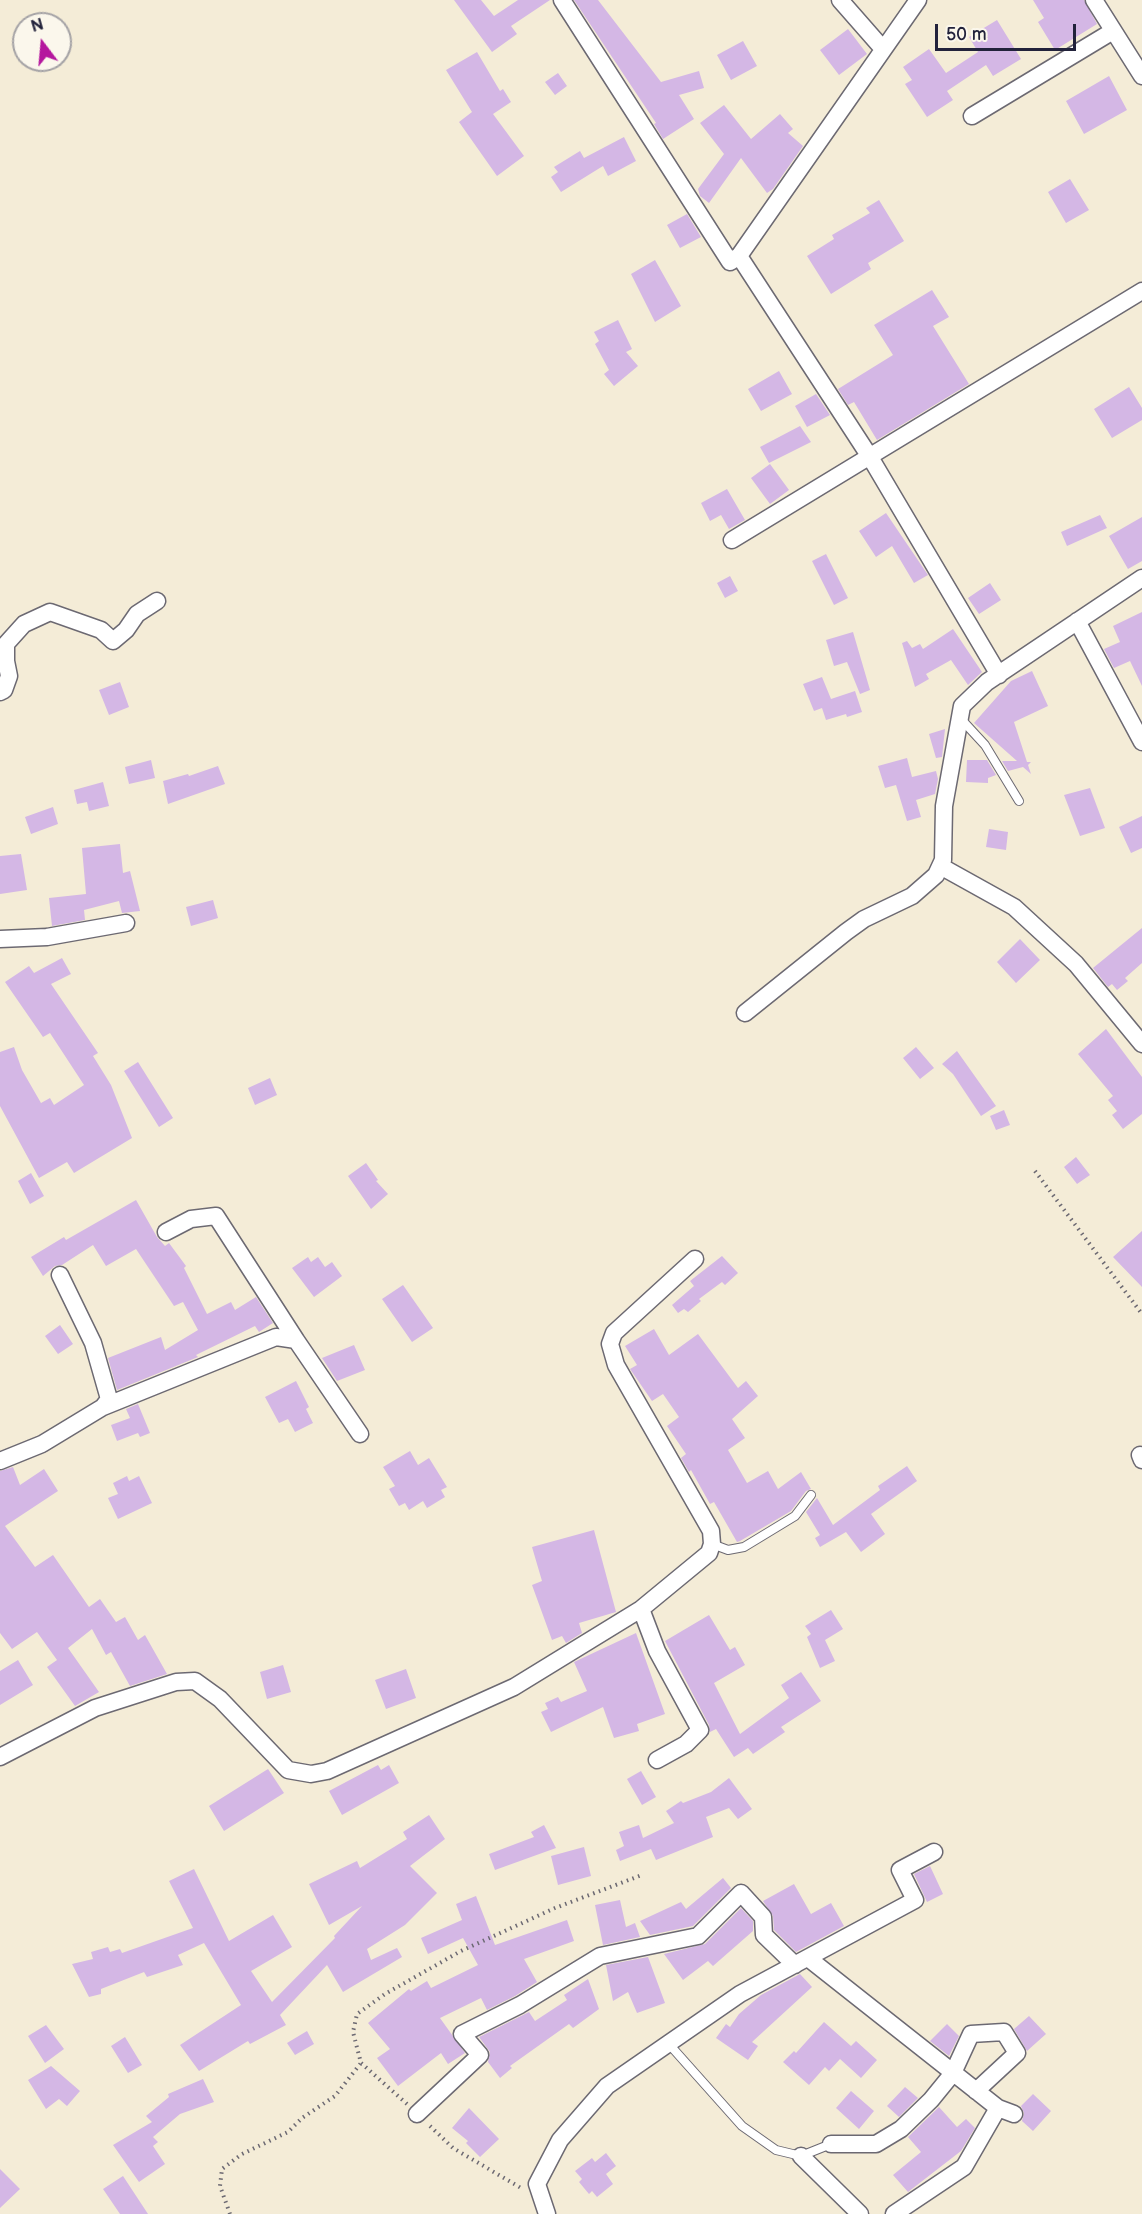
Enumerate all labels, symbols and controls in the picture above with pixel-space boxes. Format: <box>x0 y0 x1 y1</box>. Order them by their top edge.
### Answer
north arrow <box>12 12 72 72</box>
scale bar <box>938 12 1079 50</box>
text: N <box>29 15 46 37</box>
text: 50 m <box>946 24 987 45</box>

